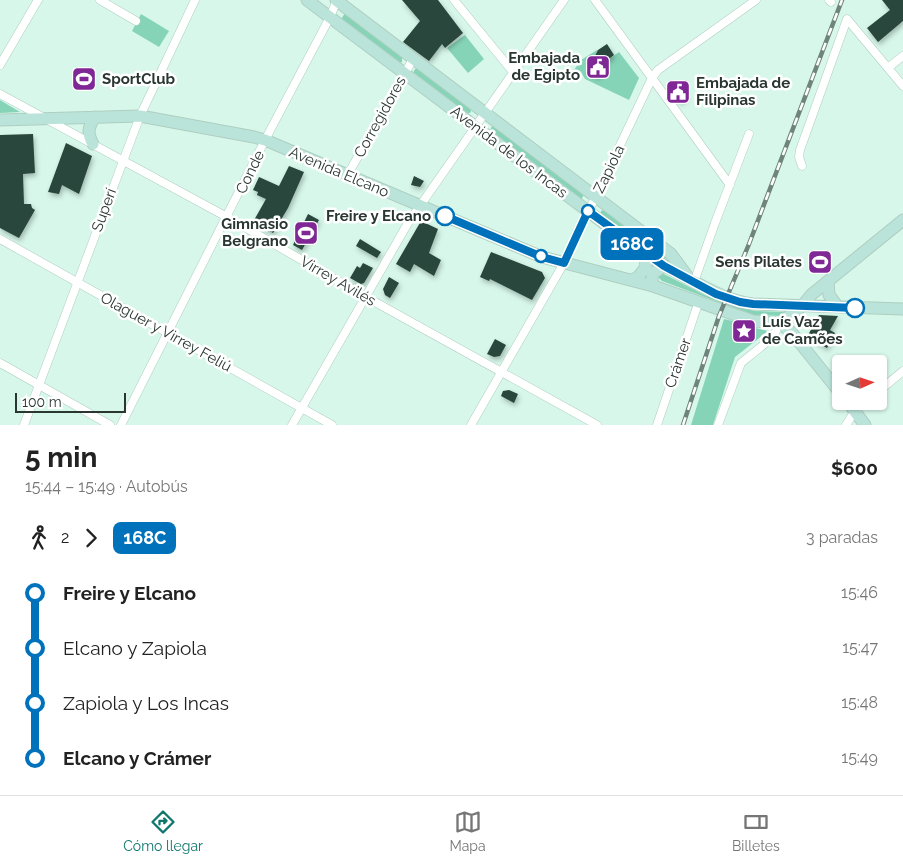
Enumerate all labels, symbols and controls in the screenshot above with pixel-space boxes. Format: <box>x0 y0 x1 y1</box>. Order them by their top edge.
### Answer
place label: Embajada de Egipto <box>508 49 580 84</box>
public building icon: Embajada de Egipto <box>585 54 611 80</box>
sports icon: SportClub <box>71 66 97 92</box>
place label: SportClub <box>102 70 176 88</box>
street label: Corregidores <box>350 73 410 161</box>
place label: Embajada de Filipinas <box>696 74 790 109</box>
public building icon: Embajada de Filipinas <box>665 79 691 105</box>
street label: Avenida de los Incas <box>447 102 571 202</box>
street label: Zapiola <box>590 142 628 196</box>
street label: Avenida Elcano <box>286 143 392 201</box>
street label: Conde <box>232 147 268 197</box>
street label: Superí <box>88 185 120 234</box>
unlabelled marker <box>581 204 595 218</box>
marker: Freire y Elcano <box>435 206 455 226</box>
place label: Freire y Elcano <box>326 207 431 225</box>
place label: Gimnasio Belgrano <box>221 215 288 250</box>
sports icon: Gimnasio Belgrano <box>293 220 319 246</box>
line badge: 168C <box>597 228 667 260</box>
text: 168C <box>610 233 654 254</box>
unlabelled marker <box>534 249 548 263</box>
sports icon: Sens Pilates <box>807 249 833 275</box>
street label: Virrey Avilés <box>297 252 379 310</box>
place label: Sens Pilates <box>715 253 802 271</box>
street label: Olaguer y Virrey Feliú <box>97 288 235 376</box>
unlabelled marker <box>845 298 865 318</box>
place label: Luís Vaz de Camões <box>762 313 843 348</box>
place icon: Luís Vaz de Camões <box>731 318 757 344</box>
street label: Crámer <box>661 335 695 390</box>
north arrow <box>832 355 888 410</box>
map controls <box>832 355 887 410</box>
scale bar <box>15 390 126 413</box>
text: 100 m <box>22 394 62 410</box>
text: 5 min <box>25 441 97 474</box>
text: $600 <box>831 457 878 479</box>
text: 15:44 – 15:49 · Autobús <box>25 477 188 496</box>
icon: walk <box>25 524 53 552</box>
icon: forward <box>77 524 105 552</box>
text: 168C <box>123 527 166 548</box>
text: 2 <box>61 528 69 547</box>
text: 3 paradas <box>806 528 878 547</box>
text: Freire y Elcano <box>63 582 196 604</box>
text: 15:46 <box>841 583 878 602</box>
text: Elcano y Zapiola <box>63 637 207 659</box>
text: 15:47 <box>842 638 878 657</box>
text: Zapiola y Los Incas <box>63 692 229 714</box>
text: 15:48 <box>841 693 878 712</box>
text: Elcano y Crámer <box>63 747 211 769</box>
text: 15:49 <box>841 748 878 767</box>
tab: Cómo llegar <box>123 808 203 854</box>
tab: Mapa <box>449 808 486 854</box>
tab: Billetes <box>732 808 780 854</box>

